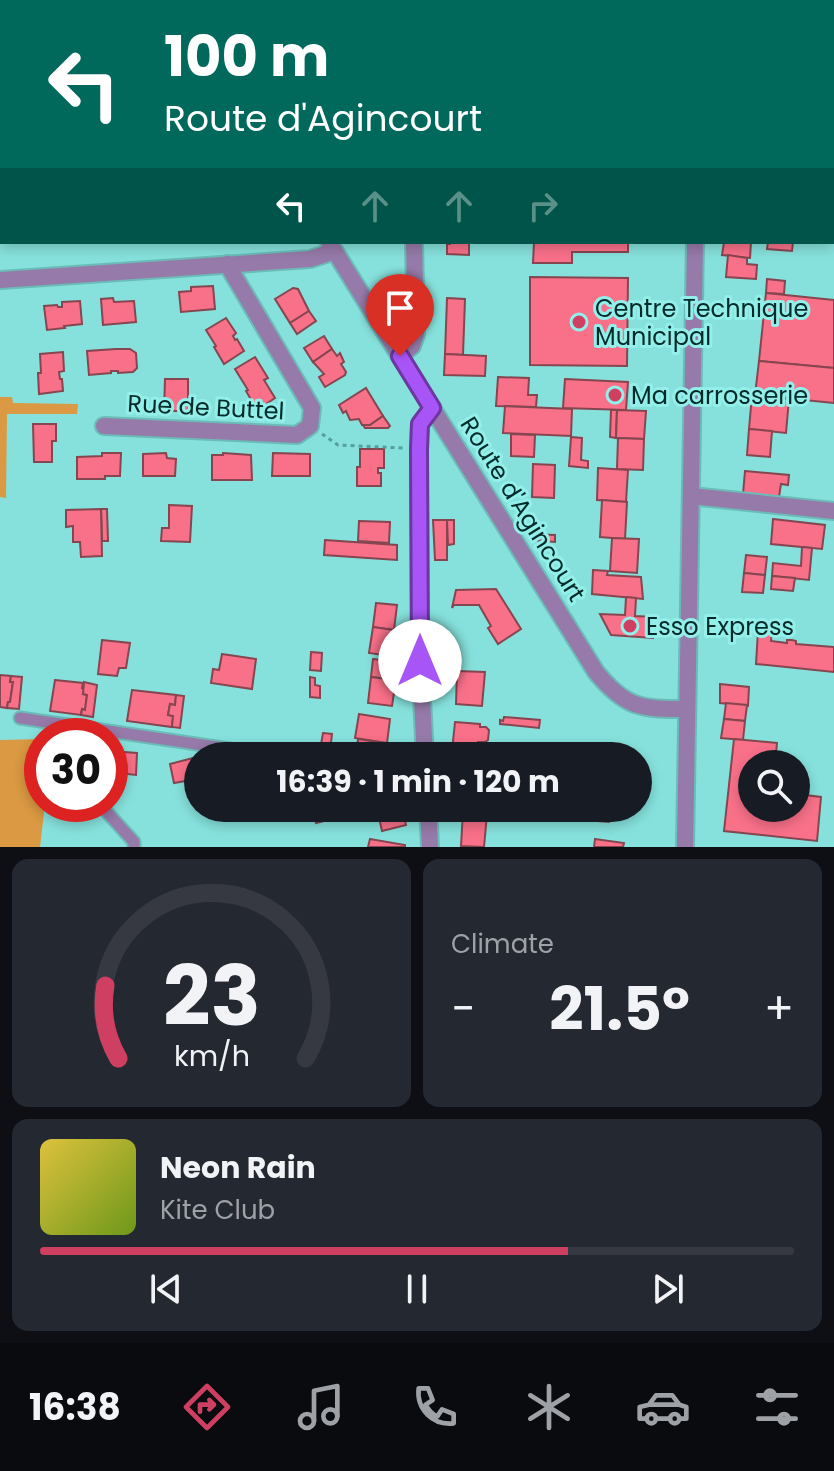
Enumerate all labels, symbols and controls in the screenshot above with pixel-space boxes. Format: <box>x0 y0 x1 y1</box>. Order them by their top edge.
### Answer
text: 100 m <box>164 17 329 96</box>
icon: left <box>32 32 136 136</box>
text: Route d'Agincourt <box>164 93 482 144</box>
icon: left <box>269 184 313 228</box>
icon: ahead <box>353 184 397 228</box>
icon: ahead <box>437 184 481 228</box>
icon: right <box>521 184 565 228</box>
pin <box>366 274 434 356</box>
icon: arrive <box>378 286 422 330</box>
place label: Centre Technique Municipal <box>595 292 808 353</box>
marker: Centre Technique Municipal <box>570 313 588 331</box>
place label: Ma carrosserie <box>631 379 808 412</box>
street label: Rue de Buttel <box>127 386 285 428</box>
marker: Ma carrosserie <box>606 386 624 404</box>
street label: Route d'Agincourt <box>453 410 593 608</box>
place label: Esso Express <box>646 610 794 643</box>
marker: Esso Express <box>621 617 639 635</box>
position arrow <box>378 619 462 703</box>
speed limit sign: 30 <box>24 718 128 822</box>
map controls <box>738 750 810 822</box>
button: search <box>738 750 810 822</box>
text: 16:39 · 1 min · 120 m <box>276 760 560 803</box>
text: Climate <box>451 926 554 962</box>
text: 23 <box>163 938 260 1054</box>
text: 21.5° <box>549 967 690 1051</box>
text: − <box>451 978 475 1039</box>
text: + <box>764 978 794 1039</box>
text: km/h <box>173 1036 250 1076</box>
text: Neon Rain <box>160 1146 316 1189</box>
text: Kite Club <box>160 1192 275 1228</box>
icon: previous <box>144 1267 188 1311</box>
icon: pause <box>395 1267 439 1311</box>
icon: next <box>646 1267 690 1311</box>
icon: directions <box>179 1379 235 1435</box>
icon: music <box>293 1379 349 1435</box>
icon: phone <box>407 1379 463 1435</box>
icon: climate <box>521 1379 577 1435</box>
icon: car <box>635 1379 691 1435</box>
icon: filters <box>749 1379 805 1435</box>
text: 16:38 <box>29 1382 121 1433</box>

